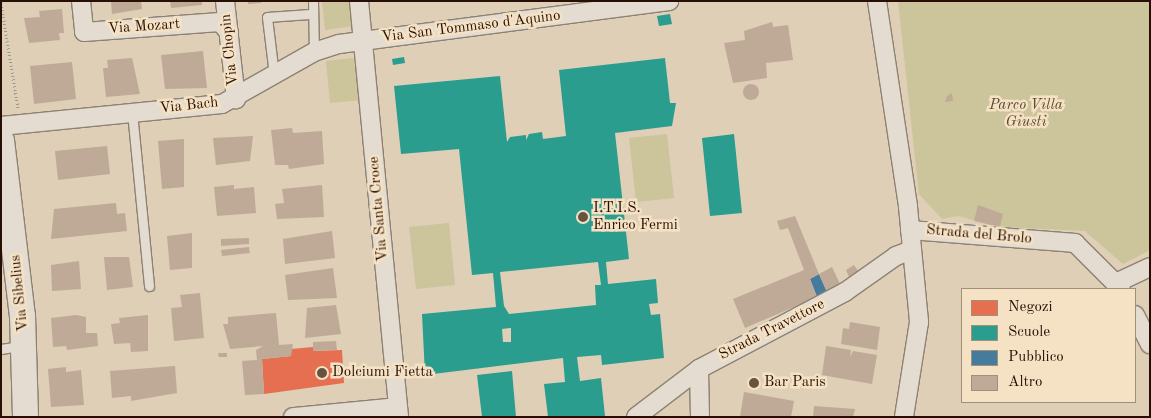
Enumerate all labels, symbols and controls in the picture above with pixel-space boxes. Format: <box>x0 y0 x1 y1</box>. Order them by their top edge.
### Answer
street label: Via San Tommaso d'Aquino <box>381 7 561 47</box>
street label: Via Chopin <box>217 13 243 87</box>
street label: Via Mozart <box>107 16 181 38</box>
street label: Via Bach <box>159 94 219 118</box>
park label: Parco Villa Giusti <box>989 96 1063 131</box>
street label: Via Santa Croce <box>365 156 393 262</box>
place label: I.T.I.S. Enrico Fermi <box>593 199 678 234</box>
marker: I.T.I.S. Enrico Fermi <box>577 211 589 223</box>
street label: Strada del Brolo <box>925 221 1033 249</box>
street label: Via Sibelius <box>7 254 33 332</box>
legend <box>961 288 1136 403</box>
street label: Strada Travettore <box>716 296 828 364</box>
text: Negozi <box>1008 300 1053 315</box>
text: Scuole <box>1008 325 1050 340</box>
text: Pubblico <box>1008 350 1064 365</box>
place label: Dolciumi Fietta <box>332 364 433 382</box>
marker: Dolciumi Fietta <box>316 367 328 379</box>
place label: Bar Paris <box>764 374 826 392</box>
text: Altro <box>1008 375 1042 390</box>
marker: Bar Paris <box>748 377 760 389</box>

